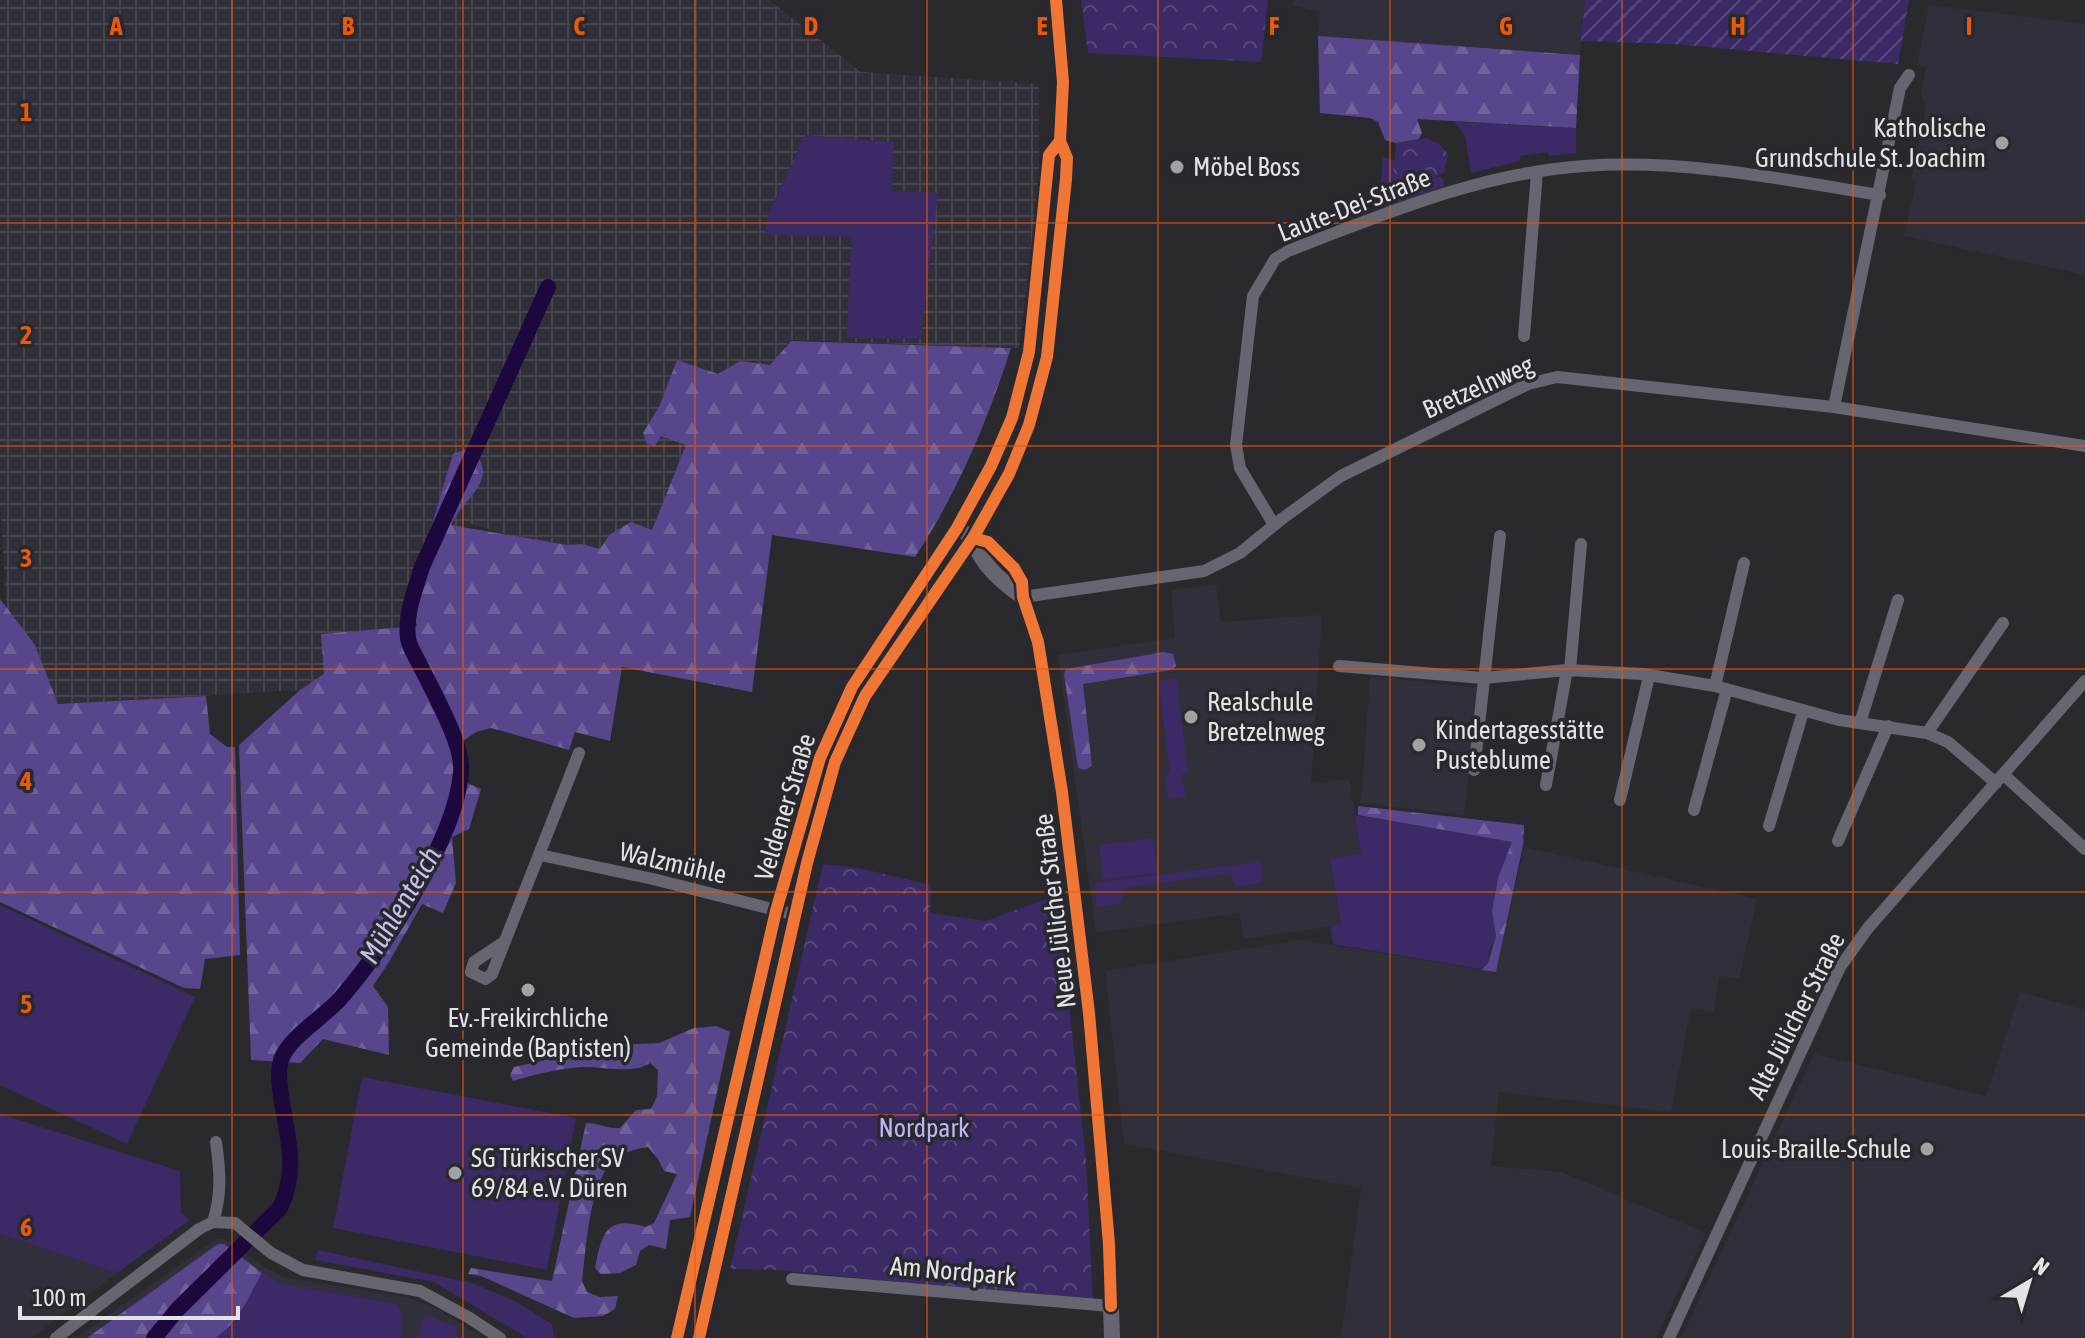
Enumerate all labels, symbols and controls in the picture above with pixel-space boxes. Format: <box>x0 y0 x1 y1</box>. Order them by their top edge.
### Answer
text: A <box>109 11 123 41</box>
text: B <box>342 11 355 41</box>
text: C <box>573 11 585 41</box>
text: D <box>804 11 818 41</box>
text: E <box>1036 11 1048 41</box>
text: F <box>1269 11 1280 41</box>
text: G <box>1499 11 1513 41</box>
text: H <box>1730 11 1746 41</box>
text: I <box>1966 11 1972 41</box>
text: 1 <box>20 97 32 127</box>
place label: Katholische Grundschule St. Joachim <box>1755 113 1986 173</box>
marker: Katholische Grundschule St. Joachim <box>1993 134 2011 152</box>
place label: Möbel Boss <box>1193 152 1300 182</box>
marker: Möbel Boss <box>1168 158 1186 176</box>
street label: Laute-Dei-Straße <box>1274 162 1434 248</box>
text: 2 <box>20 320 32 350</box>
street label: Bretzelnweg <box>1418 349 1539 425</box>
text: 3 <box>20 543 32 573</box>
place label: Realschule Bretzelnweg <box>1207 687 1326 747</box>
marker: Realschule Bretzelnweg <box>1182 708 1200 726</box>
place label: Kindertagesstätte Pusteblume <box>1435 715 1604 775</box>
street label: Veldener Straße <box>748 730 822 884</box>
marker: Kindertagesstätte Pusteblume <box>1410 736 1428 754</box>
text: 4 <box>19 766 32 796</box>
street label: Neue Jülicher Straße <box>1028 812 1082 1010</box>
street label: Walzmühle <box>617 836 729 890</box>
water label: Mühlenteich <box>353 841 447 969</box>
street label: Alte Jülicher Straße <box>1741 928 1851 1104</box>
marker: Ev.-Freikirchliche Gemeinde (Baptisten) <box>519 981 537 999</box>
text: 5 <box>20 989 32 1019</box>
place label: Ev.-Freikirchliche Gemeinde (Baptisten) <box>425 1003 631 1063</box>
park label: Nordpark <box>878 1113 970 1143</box>
place label: Louis-Braille-Schule <box>1721 1134 1911 1164</box>
marker: Louis-Braille-Schule <box>1918 1140 1936 1158</box>
place label: SG Türkischer SV 69/84 e.V. Düren <box>471 1143 628 1203</box>
marker: SG Türkischer SV 69/84 e.V. Düren <box>446 1164 464 1182</box>
text: 6 <box>20 1212 32 1242</box>
north arrow <box>1989 1242 2069 1322</box>
street label: Am Nordpark <box>889 1251 1017 1291</box>
text: N <box>2028 1252 2054 1280</box>
scale bar <box>20 1270 238 1320</box>
text: 100 m <box>32 1284 86 1311</box>

